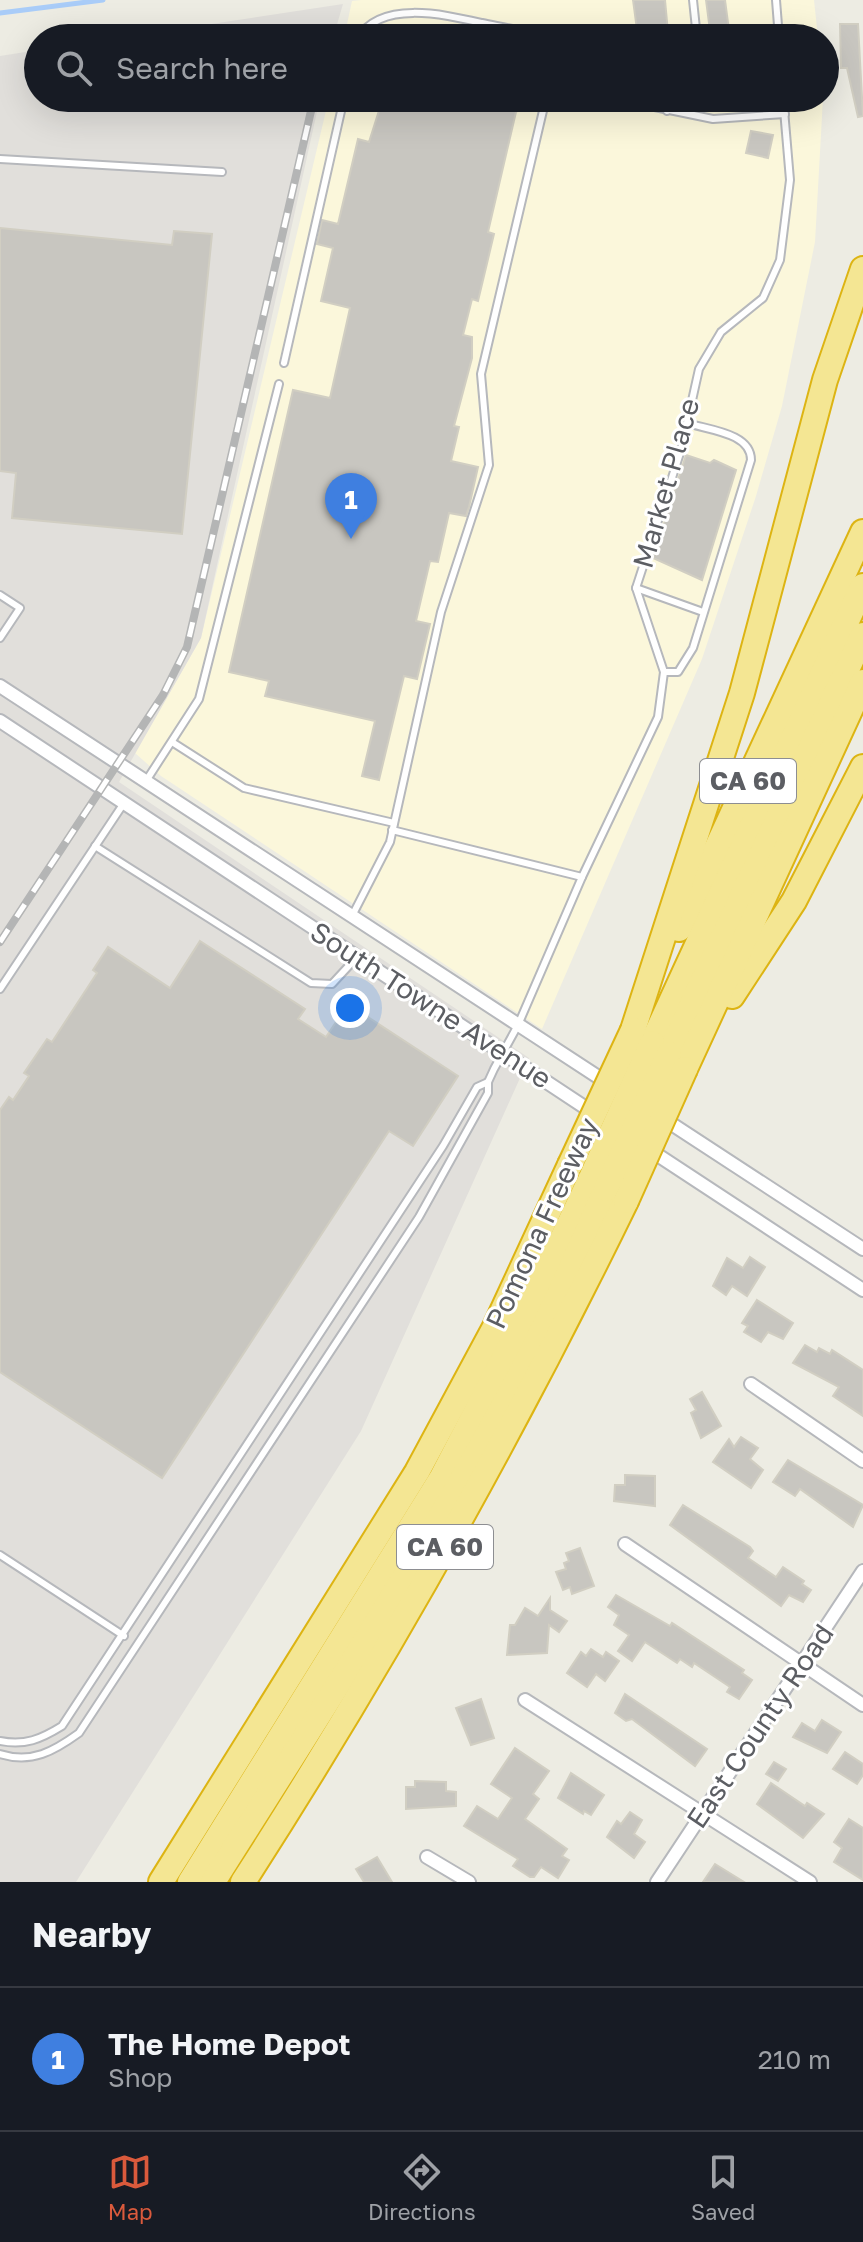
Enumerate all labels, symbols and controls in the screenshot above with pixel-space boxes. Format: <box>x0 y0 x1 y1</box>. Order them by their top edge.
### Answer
search box <box>24 24 839 112</box>
icon: search <box>52 46 96 90</box>
text: Search here <box>116 50 288 86</box>
street label: Market Place <box>626 394 706 572</box>
pin: 1 <box>325 473 377 539</box>
road number: CA 60 <box>700 759 796 803</box>
street label: South Towne Avenue <box>305 914 558 1095</box>
your location <box>330 988 370 1028</box>
street label: Pomona Freeway <box>478 1112 605 1334</box>
road number: CA 60 <box>397 1525 493 1569</box>
street label: East County Road <box>679 1618 840 1834</box>
text: Nearby <box>32 1914 152 1954</box>
text: The Home Depot <box>108 2026 351 2062</box>
text: 1 <box>51 2044 65 2075</box>
text: 210 m <box>758 2044 831 2075</box>
text: Shop <box>108 2062 172 2093</box>
tab: Map <box>108 2150 153 2225</box>
tab: Directions <box>368 2150 476 2225</box>
tab: Saved <box>691 2150 755 2225</box>

